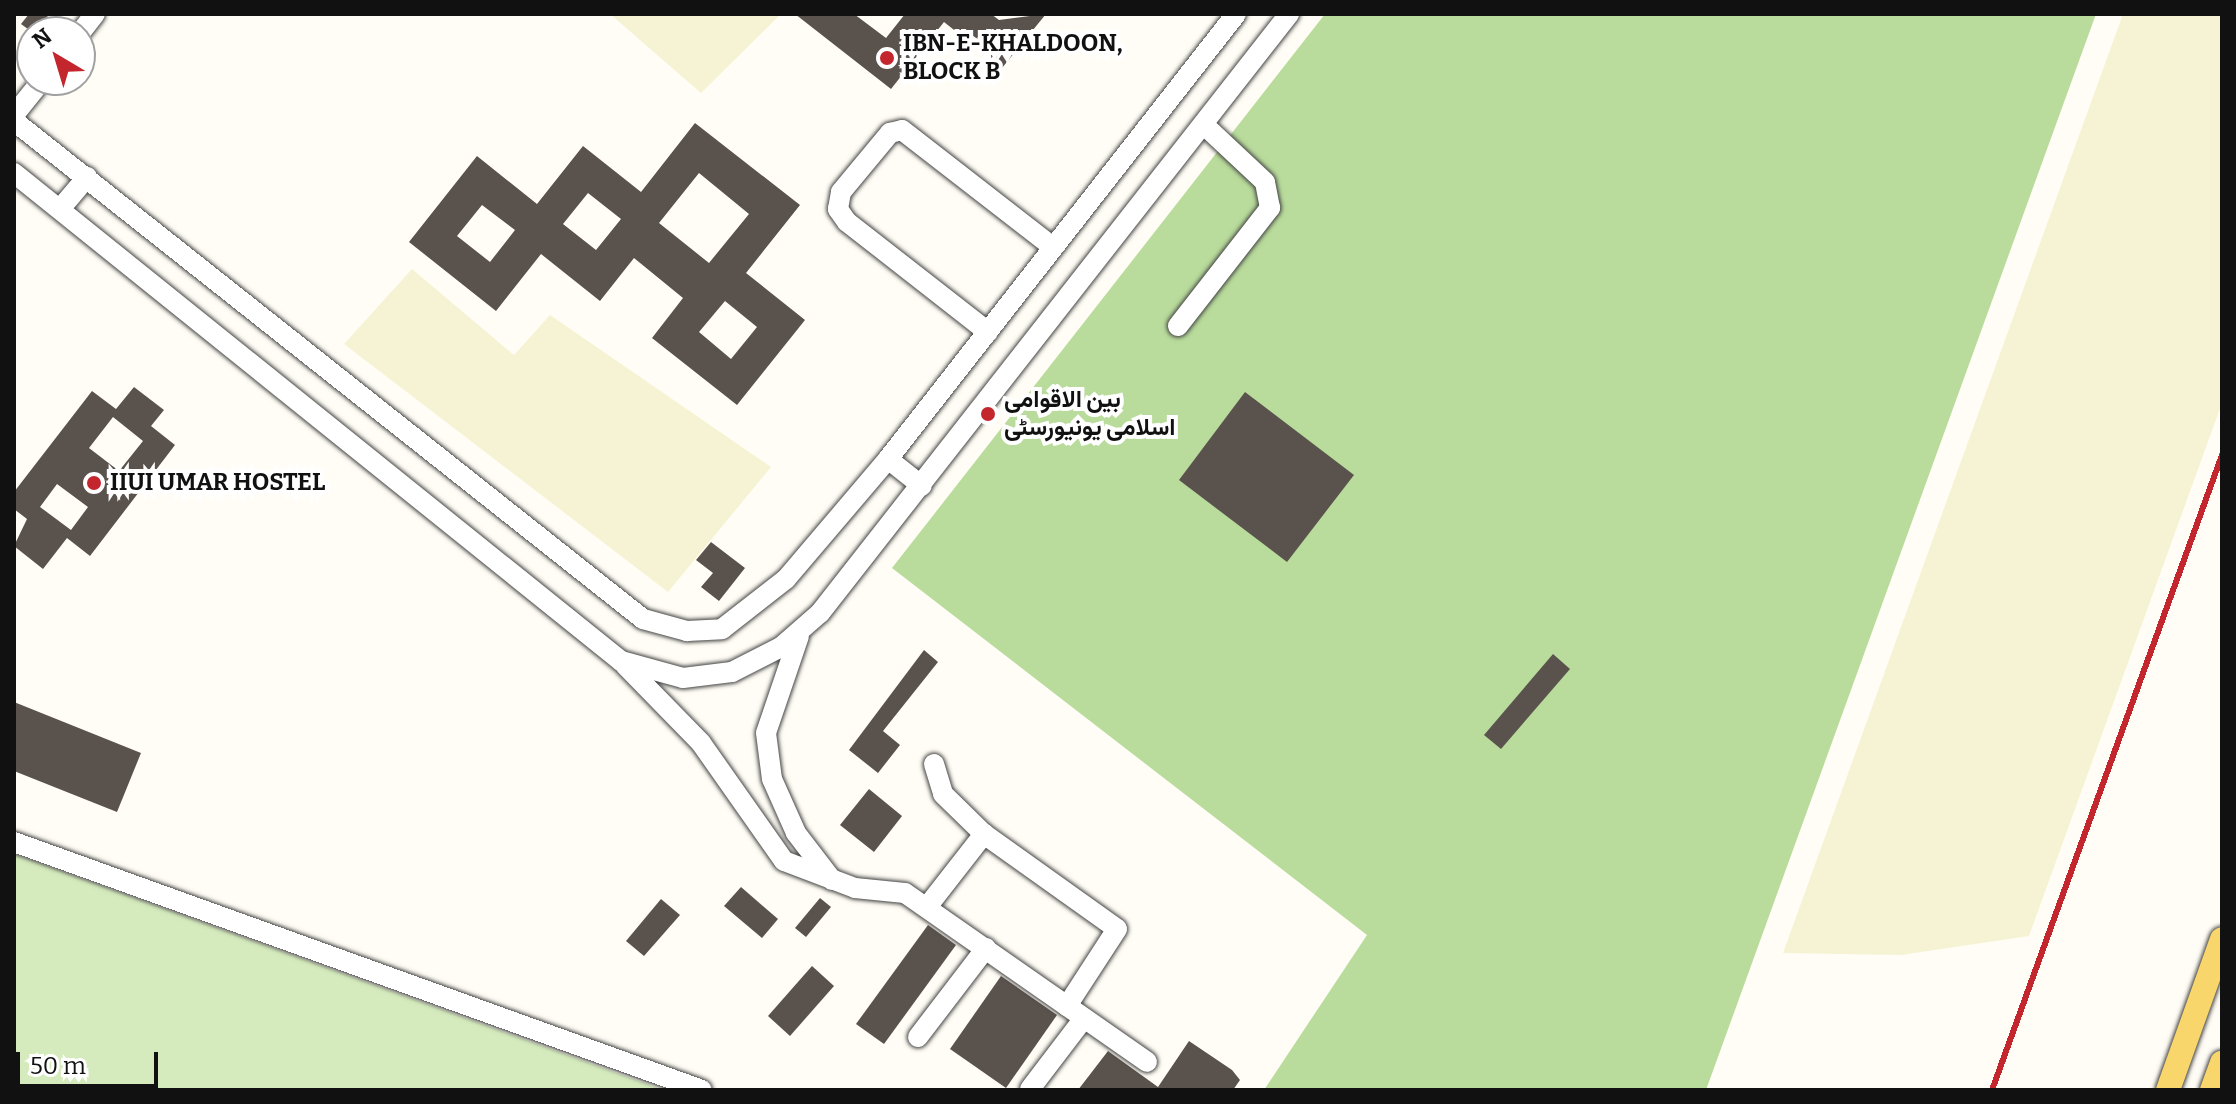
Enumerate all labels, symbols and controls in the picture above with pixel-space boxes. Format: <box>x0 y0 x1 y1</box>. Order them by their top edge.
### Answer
north arrow <box>16 16 96 96</box>
text: N <box>27 22 57 54</box>
place label: IBN-E-KHALDOON, BLOCK B <box>903 30 1123 86</box>
marker: IBN-E-KHALDOON, BLOCK B <box>878 49 896 67</box>
place label: بین الاقوامی اسلامی یونیورسٹی <box>1004 386 1175 442</box>
marker: بین الاقوامی اسلامی یونیورسٹی <box>979 405 997 423</box>
place label: IIUI UMAR HOSTEL <box>110 469 325 497</box>
marker: IIUI UMAR HOSTEL <box>85 474 103 492</box>
scale bar <box>20 1036 162 1086</box>
text: 50 m <box>30 1052 86 1080</box>

